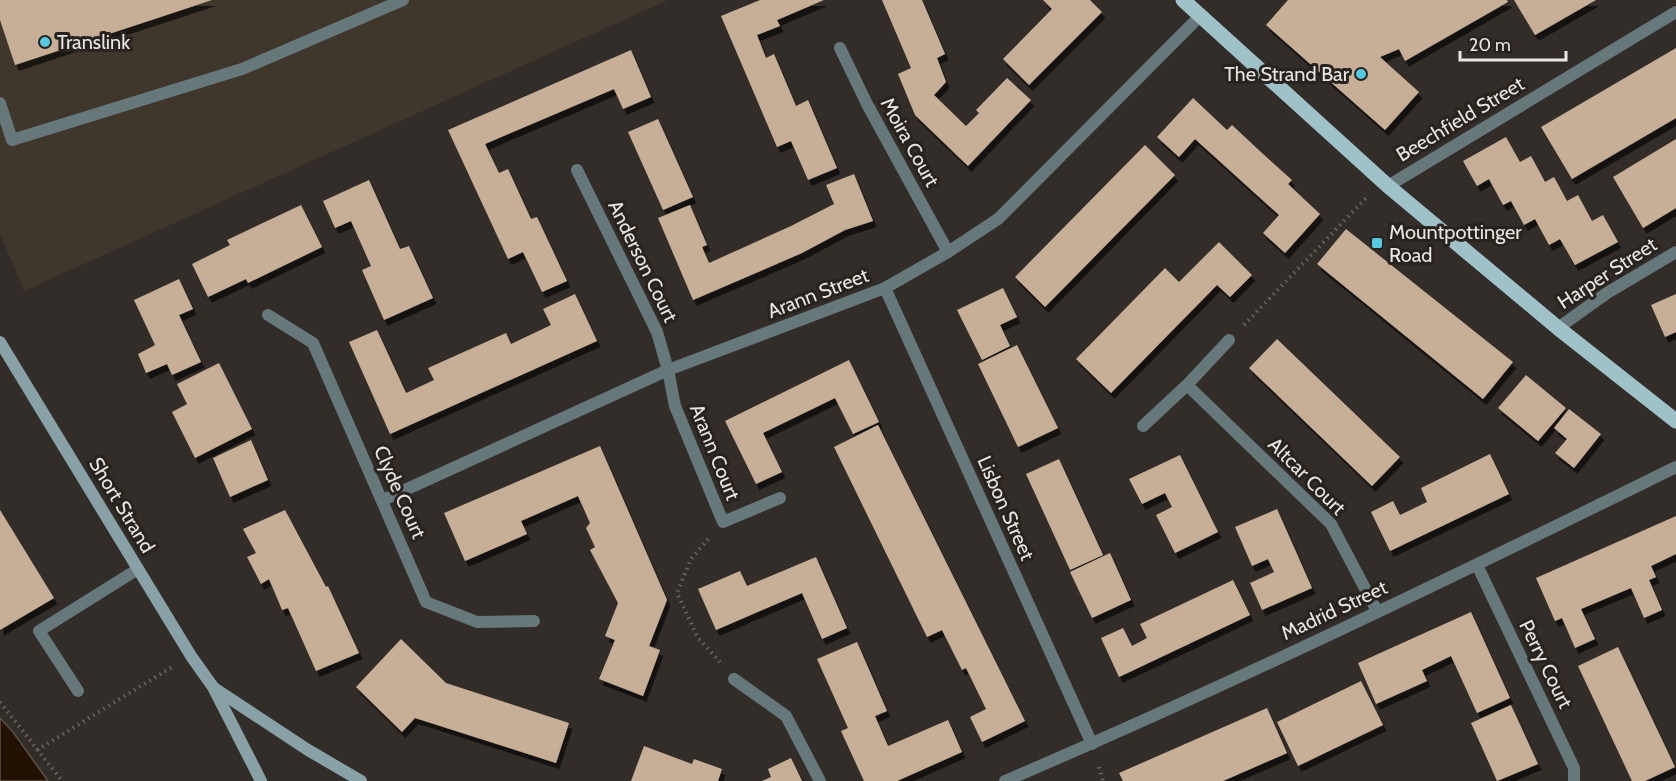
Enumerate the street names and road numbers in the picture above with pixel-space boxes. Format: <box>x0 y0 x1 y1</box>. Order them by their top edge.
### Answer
street label: Beechfield Street <box>1392 71 1529 167</box>
street label: Moira Court <box>876 93 944 191</box>
street label: Anderson Court <box>603 196 683 326</box>
street label: Harper Street <box>1553 232 1661 314</box>
street label: Arann Street <box>764 263 872 323</box>
street label: Arann Court <box>685 400 745 504</box>
street label: Altcar Court <box>1263 432 1351 520</box>
street label: Clyde Court <box>369 442 431 542</box>
street label: Lisbon Street <box>972 452 1040 564</box>
street label: Short Strand <box>84 453 160 557</box>
street label: Madrid Street <box>1277 575 1391 645</box>
street label: Perry Court <box>1514 616 1578 712</box>

